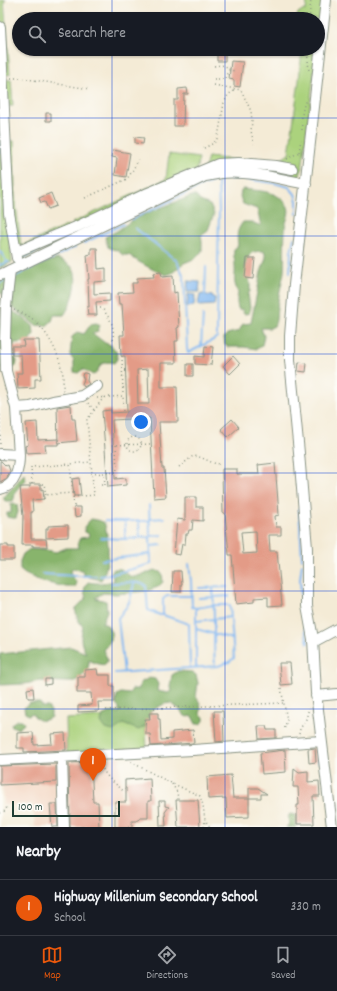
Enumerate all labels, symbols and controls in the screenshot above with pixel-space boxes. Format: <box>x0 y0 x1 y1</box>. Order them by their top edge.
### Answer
search box <box>12 12 325 56</box>
icon: search <box>26 23 48 45</box>
text: Search here <box>58 23 126 45</box>
your location <box>131 412 151 432</box>
pin: 1 <box>80 748 106 781</box>
scale bar <box>12 799 120 818</box>
text: 100 m <box>18 800 42 816</box>
text: Nearby <box>16 841 60 865</box>
text: Highway Millenium Secondary School <box>54 887 258 909</box>
text: 1 <box>28 898 30 917</box>
text: 330 m <box>290 898 321 917</box>
text: School <box>54 909 86 928</box>
tab: Map <box>41 944 63 984</box>
tab: Directions <box>146 944 188 984</box>
tab: Saved <box>271 944 296 984</box>

